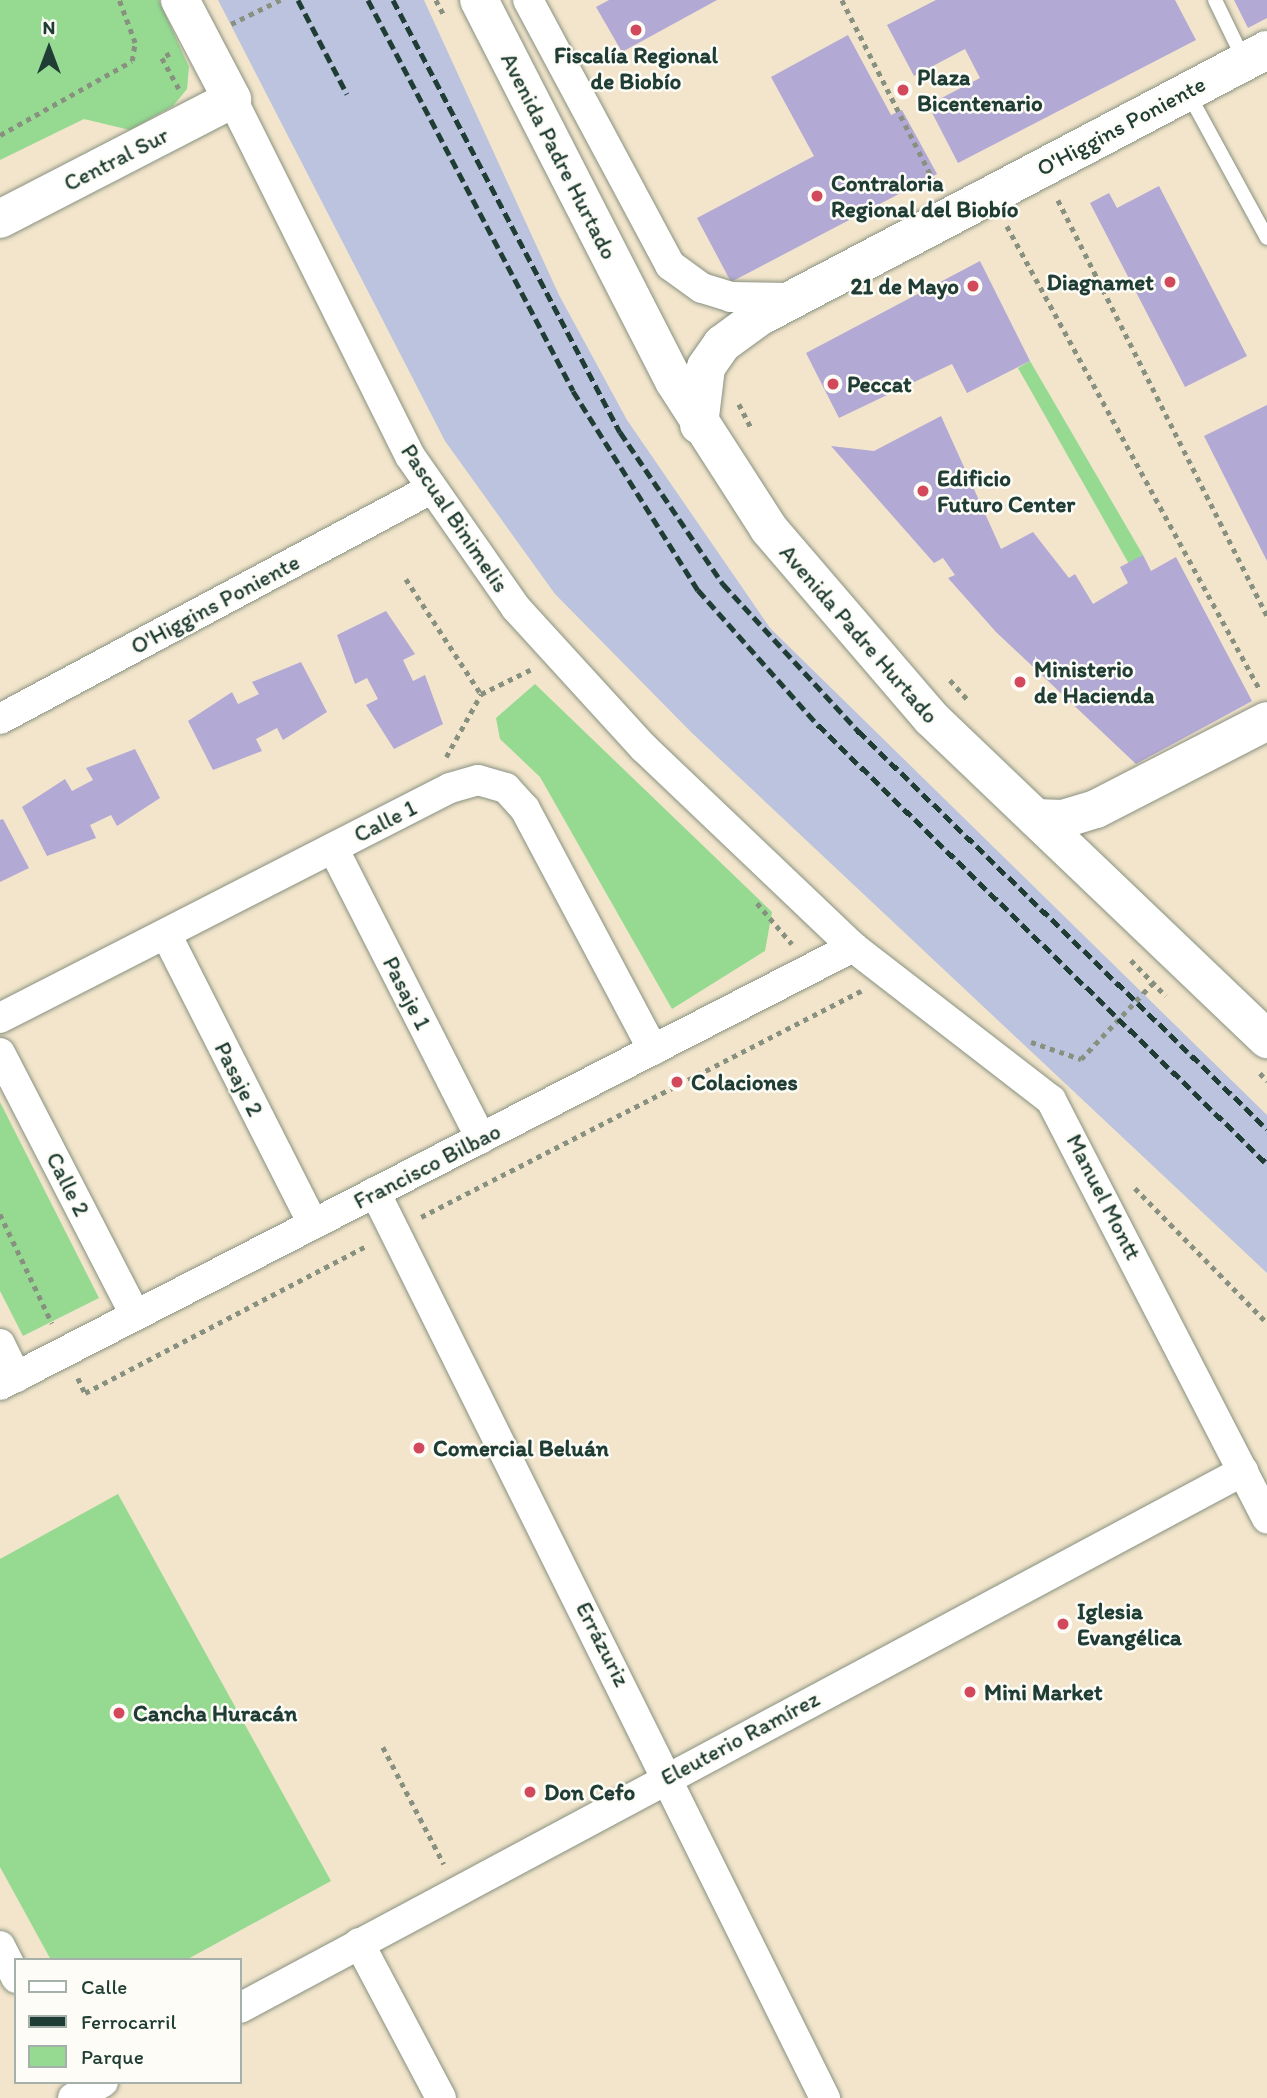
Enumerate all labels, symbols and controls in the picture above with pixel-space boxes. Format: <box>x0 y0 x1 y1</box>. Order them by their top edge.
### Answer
north arrow <box>14 14 84 84</box>
text: N <box>43 16 55 39</box>
marker: Fiscalía Regional de Biobío <box>628 22 644 38</box>
place label: Fiscalía Regional de Biobío <box>554 41 718 95</box>
street label: Avenida Padre Hurtado <box>495 48 623 264</box>
place label: Plaza Bicentenario <box>917 63 1043 117</box>
street label: O'Higgins Poniente <box>1032 70 1210 182</box>
marker: Plaza Bicentenario <box>895 82 911 98</box>
street label: Central Sur <box>59 121 173 197</box>
place label: Contraloria Regional del Biobío <box>831 169 1018 223</box>
marker: Contraloria Regional del Biobío <box>809 188 825 204</box>
place label: Diagnamet <box>1047 268 1154 296</box>
place label: 21 de Mayo <box>850 272 959 300</box>
marker: Diagnamet <box>1160 272 1180 292</box>
marker: 21 de Mayo <box>965 278 981 294</box>
place label: Peccat <box>847 370 912 398</box>
marker: Peccat <box>825 376 841 392</box>
street label: Pascual Binimelis <box>395 439 515 597</box>
place label: Edificio Futuro Center <box>937 464 1075 518</box>
marker: Edificio Futuro Center <box>915 483 931 499</box>
street label: Avenida Padre Hurtado <box>774 539 944 729</box>
street label: O'Higgins Poniente <box>126 548 304 660</box>
place label: Ministerio de Hacienda <box>1034 655 1155 709</box>
marker: Ministerio de Hacienda <box>1012 674 1028 690</box>
street label: Calle 1 <box>349 794 421 848</box>
street label: Pasaje 1 <box>377 952 437 1034</box>
street label: Pasaje 2 <box>209 1037 269 1121</box>
place label: Colaciones <box>691 1068 798 1096</box>
marker: Colaciones <box>669 1074 685 1090</box>
street label: Francisco Bilbao <box>349 1117 505 1215</box>
street label: Manuel Montt <box>1060 1129 1148 1265</box>
street label: Calle 2 <box>40 1147 96 1221</box>
place label: Comercial Beluán <box>433 1434 608 1462</box>
marker: Comercial Beluán <box>411 1440 427 1456</box>
street label: Errázuriz <box>570 1597 636 1691</box>
place label: Iglesia Evangélica <box>1077 1597 1182 1651</box>
marker: Iglesia Evangélica <box>1055 1616 1071 1632</box>
place label: Mini Market <box>984 1678 1103 1706</box>
marker: Mini Market <box>962 1684 978 1700</box>
street label: Eleuterio Ramírez <box>656 1685 824 1791</box>
place label: Cancha Huracán <box>133 1699 297 1727</box>
marker: Cancha Huracán <box>111 1705 127 1721</box>
place label: Don Cefo <box>544 1778 635 1806</box>
marker: Don Cefo <box>522 1784 538 1800</box>
legend <box>14 1958 242 2084</box>
text: Calle <box>81 1974 127 1999</box>
text: Ferrocarril <box>81 2009 176 2034</box>
text: Parque <box>81 2044 144 2069</box>

